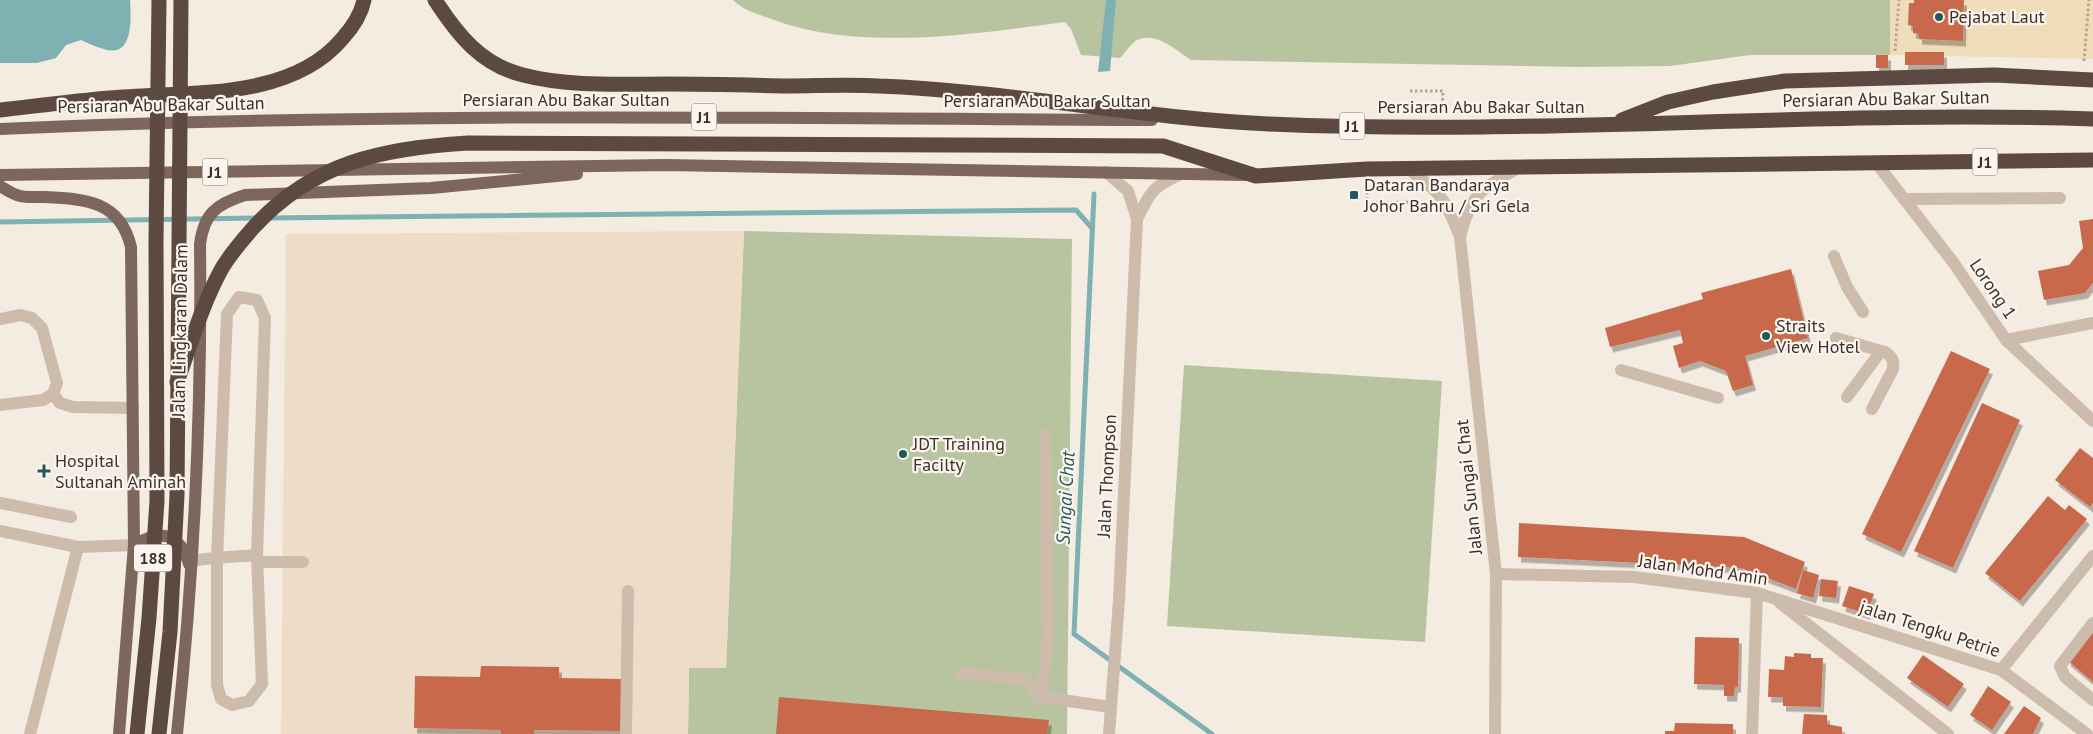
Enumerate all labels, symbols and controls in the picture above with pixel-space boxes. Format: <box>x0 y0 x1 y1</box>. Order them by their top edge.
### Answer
place label: Pejabat Laut <box>1949 5 2045 28</box>
marker: Pejabat Laut <box>1933 11 1945 23</box>
street label: Persiaran Abu Bakar Sultan <box>1782 85 1990 112</box>
street label: Persiaran Abu Bakar Sultan <box>462 88 670 111</box>
street label: Persiaran Abu Bakar Sultan <box>943 89 1151 112</box>
street label: Persiaran Abu Bakar Sultan <box>57 91 265 118</box>
street label: Persiaran Abu Bakar Sultan <box>1377 95 1585 118</box>
road number: J1 <box>692 104 716 130</box>
road number: J1 <box>1340 112 1364 140</box>
road number: J1 <box>1972 148 1998 176</box>
road number: J1 <box>202 158 228 186</box>
place label: Dataran Bandaraya Johor Bahru / Sri Gela <box>1363 173 1530 217</box>
marker: Dataran Bandaraya Johor Bahru / Sri Gela <box>1348 189 1360 201</box>
street label: Jalan Lingkaran Dalam <box>166 244 193 419</box>
street label: Lorong 1 <box>1965 254 2022 323</box>
place label: Straits View Hotel <box>1775 314 1860 358</box>
marker: Straits View Hotel <box>1760 330 1772 342</box>
street label: Jalan Thompson <box>1092 414 1121 539</box>
street label: Jalan Sungai Chat <box>1450 418 1487 557</box>
place label: JDT Training Facilty <box>912 432 1005 476</box>
marker: JDT Training Facilty <box>897 448 909 460</box>
place label: Hospital Sultanah Aminah <box>55 449 186 493</box>
water label: Sungai Chat <box>1051 450 1079 545</box>
marker: Hospital Sultanah Aminah <box>37 464 51 478</box>
road number: 188 <box>134 544 172 572</box>
street label: Jalan Mohd Amin <box>1636 549 1769 590</box>
street label: jalan Tengku Petrie <box>1857 595 2003 662</box>

